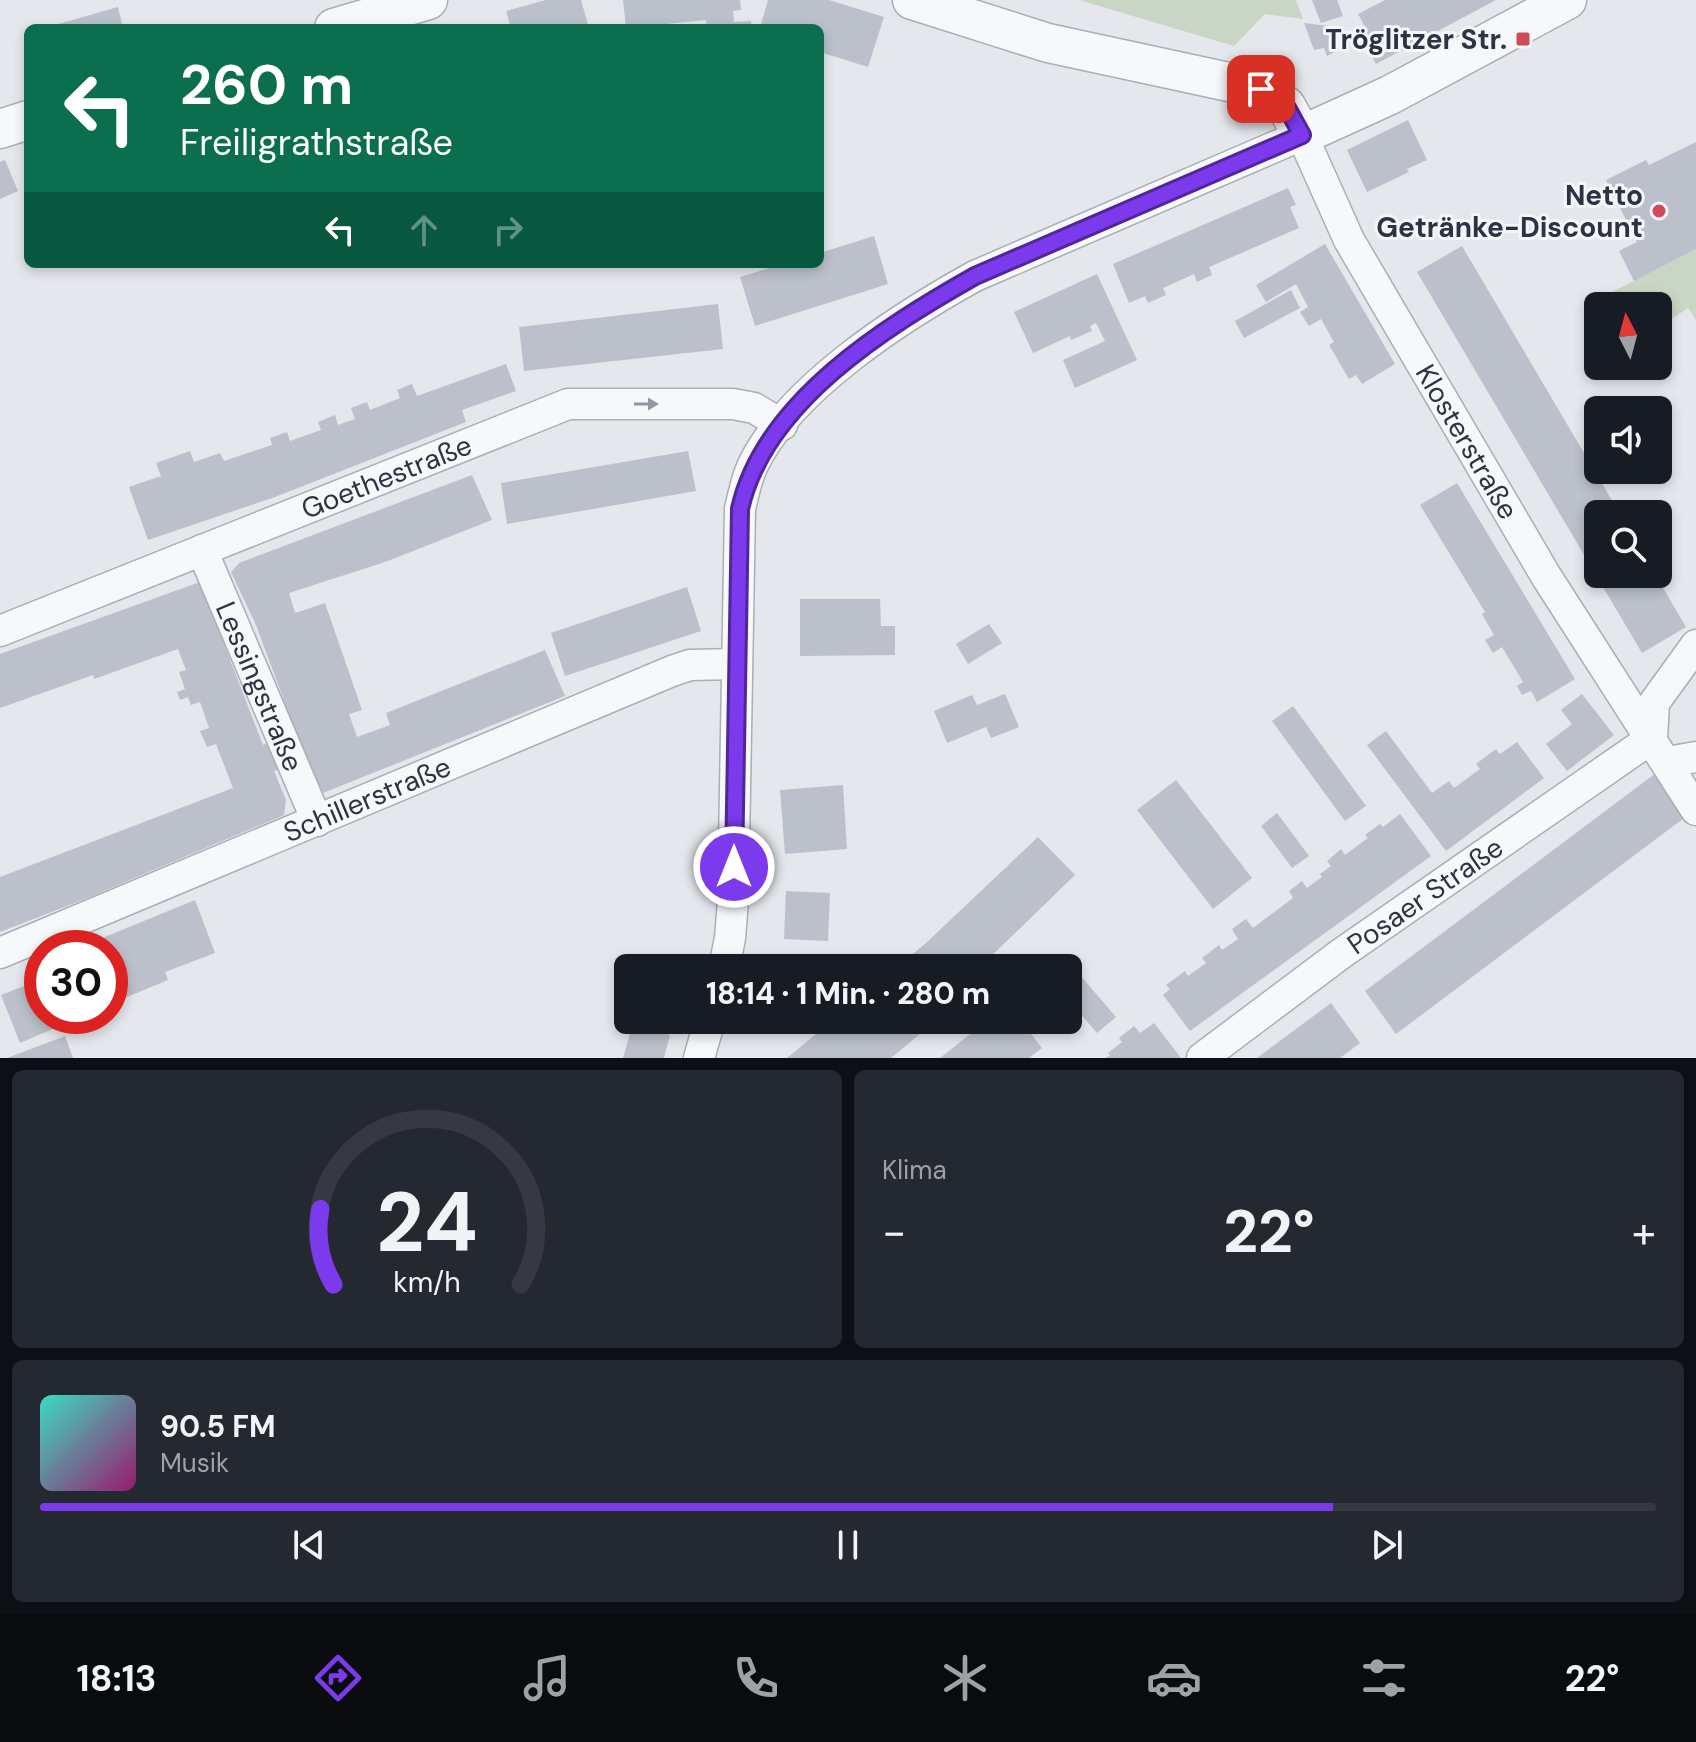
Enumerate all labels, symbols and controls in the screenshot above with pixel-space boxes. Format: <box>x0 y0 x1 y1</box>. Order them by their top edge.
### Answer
place label: Tröglitzer Str. <box>1325 21 1507 58</box>
marker: Tröglitzer Str. <box>1514 30 1532 48</box>
text: 260 m <box>180 48 353 121</box>
pin <box>1227 55 1295 123</box>
icon: left <box>48 56 152 160</box>
icon: arrive <box>1239 67 1283 111</box>
text: Freiligrathstraße <box>180 119 453 166</box>
place label: Netto Getränke-Discount <box>1376 177 1643 246</box>
marker: Netto Getränke-Discount <box>1650 202 1668 220</box>
icon: left <box>318 208 362 252</box>
icon: ahead <box>402 208 446 252</box>
icon: right <box>486 208 530 252</box>
north arrow <box>1584 292 1672 380</box>
map controls <box>1584 292 1672 588</box>
street label: Klosterstraße <box>1407 358 1527 526</box>
button: sound <box>1584 396 1672 484</box>
one-way arrow <box>634 398 659 410</box>
street label: Goethestraße <box>296 426 477 528</box>
button: search <box>1584 500 1672 588</box>
street label: Lessingstraße <box>207 596 312 777</box>
street label: Schillerstraße <box>278 748 456 851</box>
position arrow <box>692 825 776 909</box>
street label: Posaer Straße <box>1340 829 1511 963</box>
speed limit sign: 30 <box>24 930 128 1034</box>
text: 18:14 · 1 Min. · 280 m <box>706 974 990 1013</box>
text: Klima <box>882 1153 947 1187</box>
text: 24 <box>376 1168 478 1277</box>
text: 22° <box>1223 1192 1315 1271</box>
text: − <box>882 1203 906 1261</box>
text: + <box>1632 1203 1656 1261</box>
text: km/h <box>393 1264 461 1301</box>
text: 90.5 FM <box>160 1407 276 1446</box>
text: Musik <box>160 1446 229 1480</box>
icon: previous <box>287 1523 331 1567</box>
icon: pause <box>826 1523 870 1567</box>
icon: next <box>1365 1523 1409 1567</box>
icon: directions <box>310 1650 366 1706</box>
icon: music <box>519 1650 575 1706</box>
icon: phone <box>728 1650 784 1706</box>
icon: climate <box>937 1650 993 1706</box>
icon: car <box>1146 1650 1202 1706</box>
icon: filters <box>1356 1650 1412 1706</box>
text: 18:13 <box>77 1655 156 1702</box>
text: 22° <box>1565 1655 1619 1702</box>

